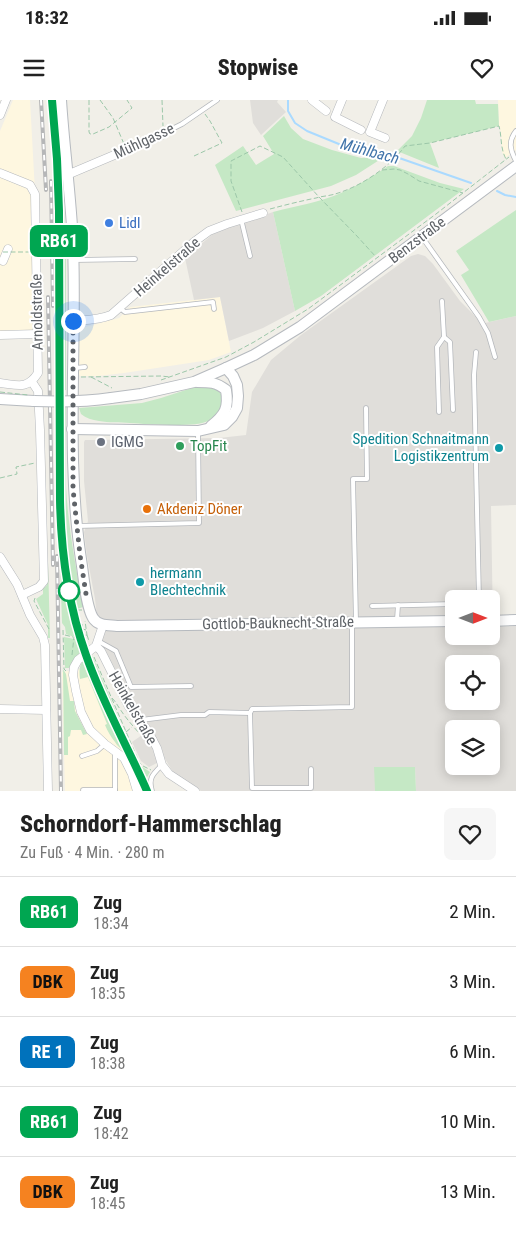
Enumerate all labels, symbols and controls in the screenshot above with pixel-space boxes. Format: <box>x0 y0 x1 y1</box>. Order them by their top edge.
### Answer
text: 18:32 <box>25 6 69 29</box>
icon: menu <box>20 54 48 82</box>
icon: heart <box>468 54 496 82</box>
text: Stopwise <box>218 55 298 80</box>
street label: Mühlgasse <box>111 119 177 163</box>
water label: Mühlbach <box>339 134 401 168</box>
street label: Benzstraße <box>385 213 449 267</box>
place label: Lidl <box>119 214 140 232</box>
marker: Lidl <box>103 217 115 229</box>
line badge: RB61 <box>24 225 94 257</box>
text: RB61 <box>40 230 78 251</box>
street label: Heinkelstraße <box>130 233 204 301</box>
street label: Arnoldstraße <box>27 274 47 350</box>
your location <box>61 309 86 334</box>
place label: Spedition Schnaitmann Logistikzentrum <box>352 430 489 465</box>
place label: IGMG <box>111 433 144 451</box>
marker: IGMG <box>95 436 107 448</box>
place label: TopFit <box>190 437 227 455</box>
marker: TopFit <box>174 440 186 452</box>
marker: Spedition Schnaitmann Logistikzentrum <box>493 442 505 454</box>
place label: Akdeniz Döner <box>157 500 243 518</box>
marker: Akdeniz Döner <box>141 503 153 515</box>
place label: hermann Blechtechnik <box>150 564 226 599</box>
marker: hermann Blechtechnik <box>134 576 146 588</box>
unlabelled marker <box>58 580 80 602</box>
north arrow <box>445 590 500 645</box>
map controls <box>445 590 500 775</box>
street label: Gottlob-Bauknecht-Straße <box>202 613 354 633</box>
button: locate <box>445 655 500 710</box>
street label: Heinkelstraße <box>105 668 161 748</box>
button: layers <box>445 720 500 775</box>
button: heart <box>444 808 496 860</box>
text: Schorndorf-Hammerschlag <box>20 810 282 838</box>
text: Zu Fuß · 4 Min. · 280 m <box>20 843 164 862</box>
text: Zug <box>93 891 122 914</box>
text: 2 Min. <box>449 900 496 923</box>
text: RB61 <box>30 901 68 922</box>
text: 18:34 <box>93 914 129 933</box>
text: Zug <box>90 961 119 984</box>
text: 3 Min. <box>449 970 496 993</box>
text: DBK <box>32 971 63 992</box>
text: 18:35 <box>90 984 125 1003</box>
text: Zug <box>90 1031 119 1054</box>
text: 6 Min. <box>449 1040 496 1063</box>
text: RE 1 <box>31 1041 64 1062</box>
text: 18:38 <box>90 1054 125 1073</box>
text: Zug <box>93 1101 122 1124</box>
text: 10 Min. <box>440 1110 496 1133</box>
text: RB61 <box>30 1111 68 1132</box>
text: 18:42 <box>93 1124 129 1143</box>
text: Zug <box>90 1171 119 1194</box>
text: 13 Min. <box>440 1180 496 1203</box>
text: DBK <box>32 1181 63 1202</box>
text: 18:45 <box>90 1194 125 1213</box>

